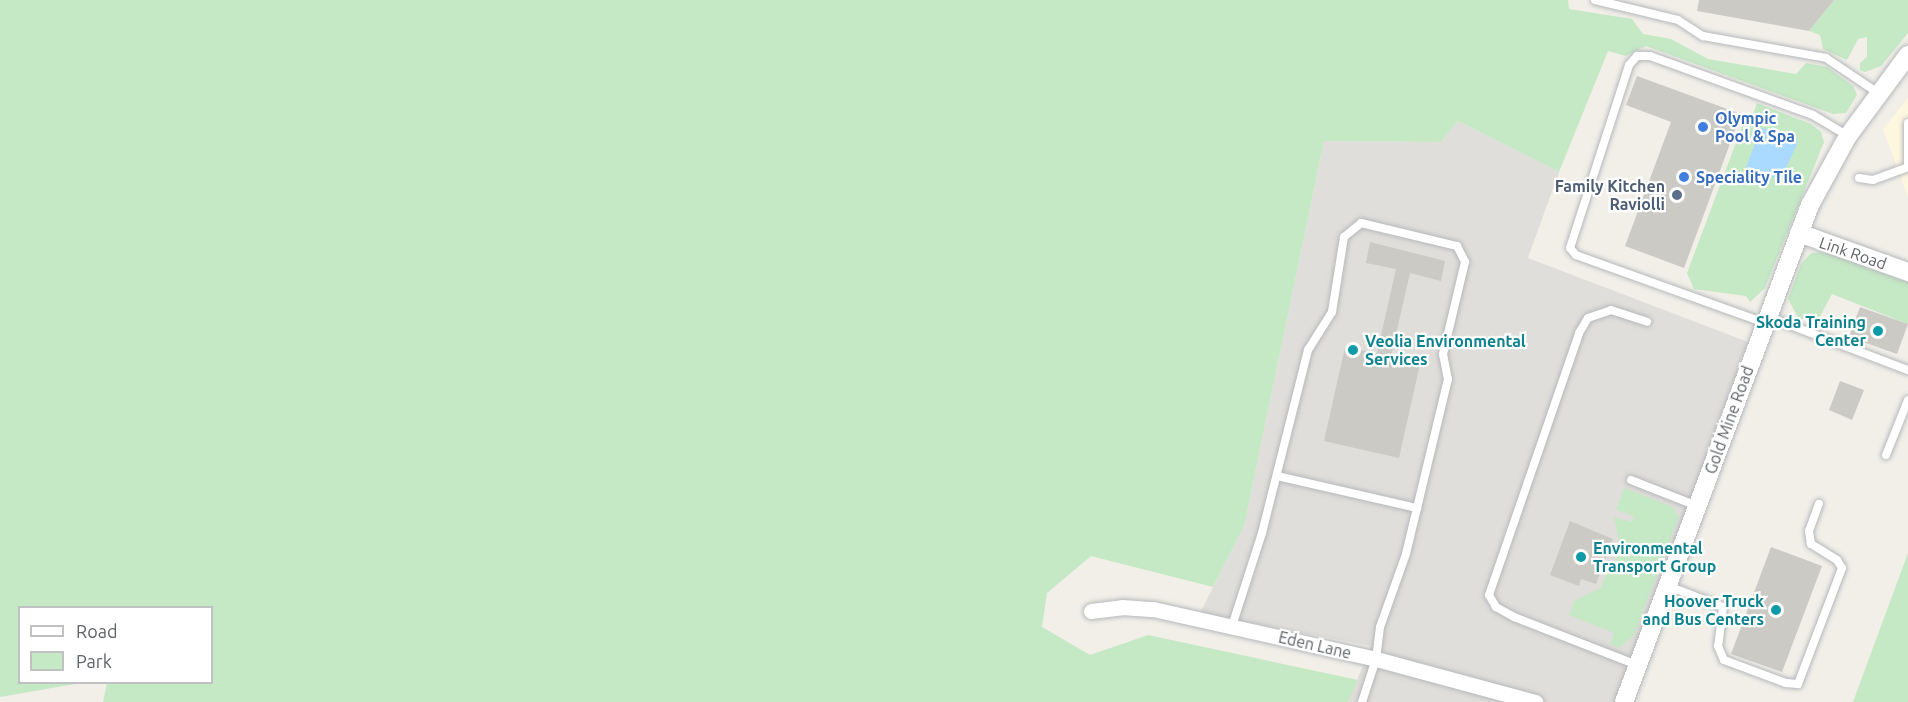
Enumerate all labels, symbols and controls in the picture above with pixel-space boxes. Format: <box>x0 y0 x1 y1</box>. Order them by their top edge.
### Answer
place label: Olympic Pool & Spa <box>1715 108 1795 146</box>
marker: Olympic Pool & Spa <box>1696 120 1710 134</box>
place label: Speciality Tile <box>1696 167 1802 187</box>
marker: Speciality Tile <box>1677 170 1691 184</box>
place label: Family Kitchen Raviolli <box>1555 176 1665 214</box>
marker: Family Kitchen Raviolli <box>1670 188 1684 202</box>
street label: Link Road <box>1817 233 1889 273</box>
place label: Skoda Training Center <box>1756 312 1866 350</box>
marker: Skoda Training Center <box>1871 324 1885 338</box>
place label: Veolia Environmental Services <box>1365 331 1526 369</box>
marker: Veolia Environmental Services <box>1346 343 1360 357</box>
street label: Gold Mine Road <box>1701 363 1757 477</box>
place label: Environmental Transport Group <box>1593 538 1716 576</box>
marker: Environmental Transport Group <box>1574 550 1588 564</box>
place label: Hoover Truck and Bus Centers <box>1643 591 1764 629</box>
marker: Hoover Truck and Bus Centers <box>1769 603 1783 617</box>
legend <box>18 606 213 684</box>
text: Road <box>76 621 118 641</box>
street label: Eden Lane <box>1277 627 1353 663</box>
text: Park <box>76 651 112 671</box>

